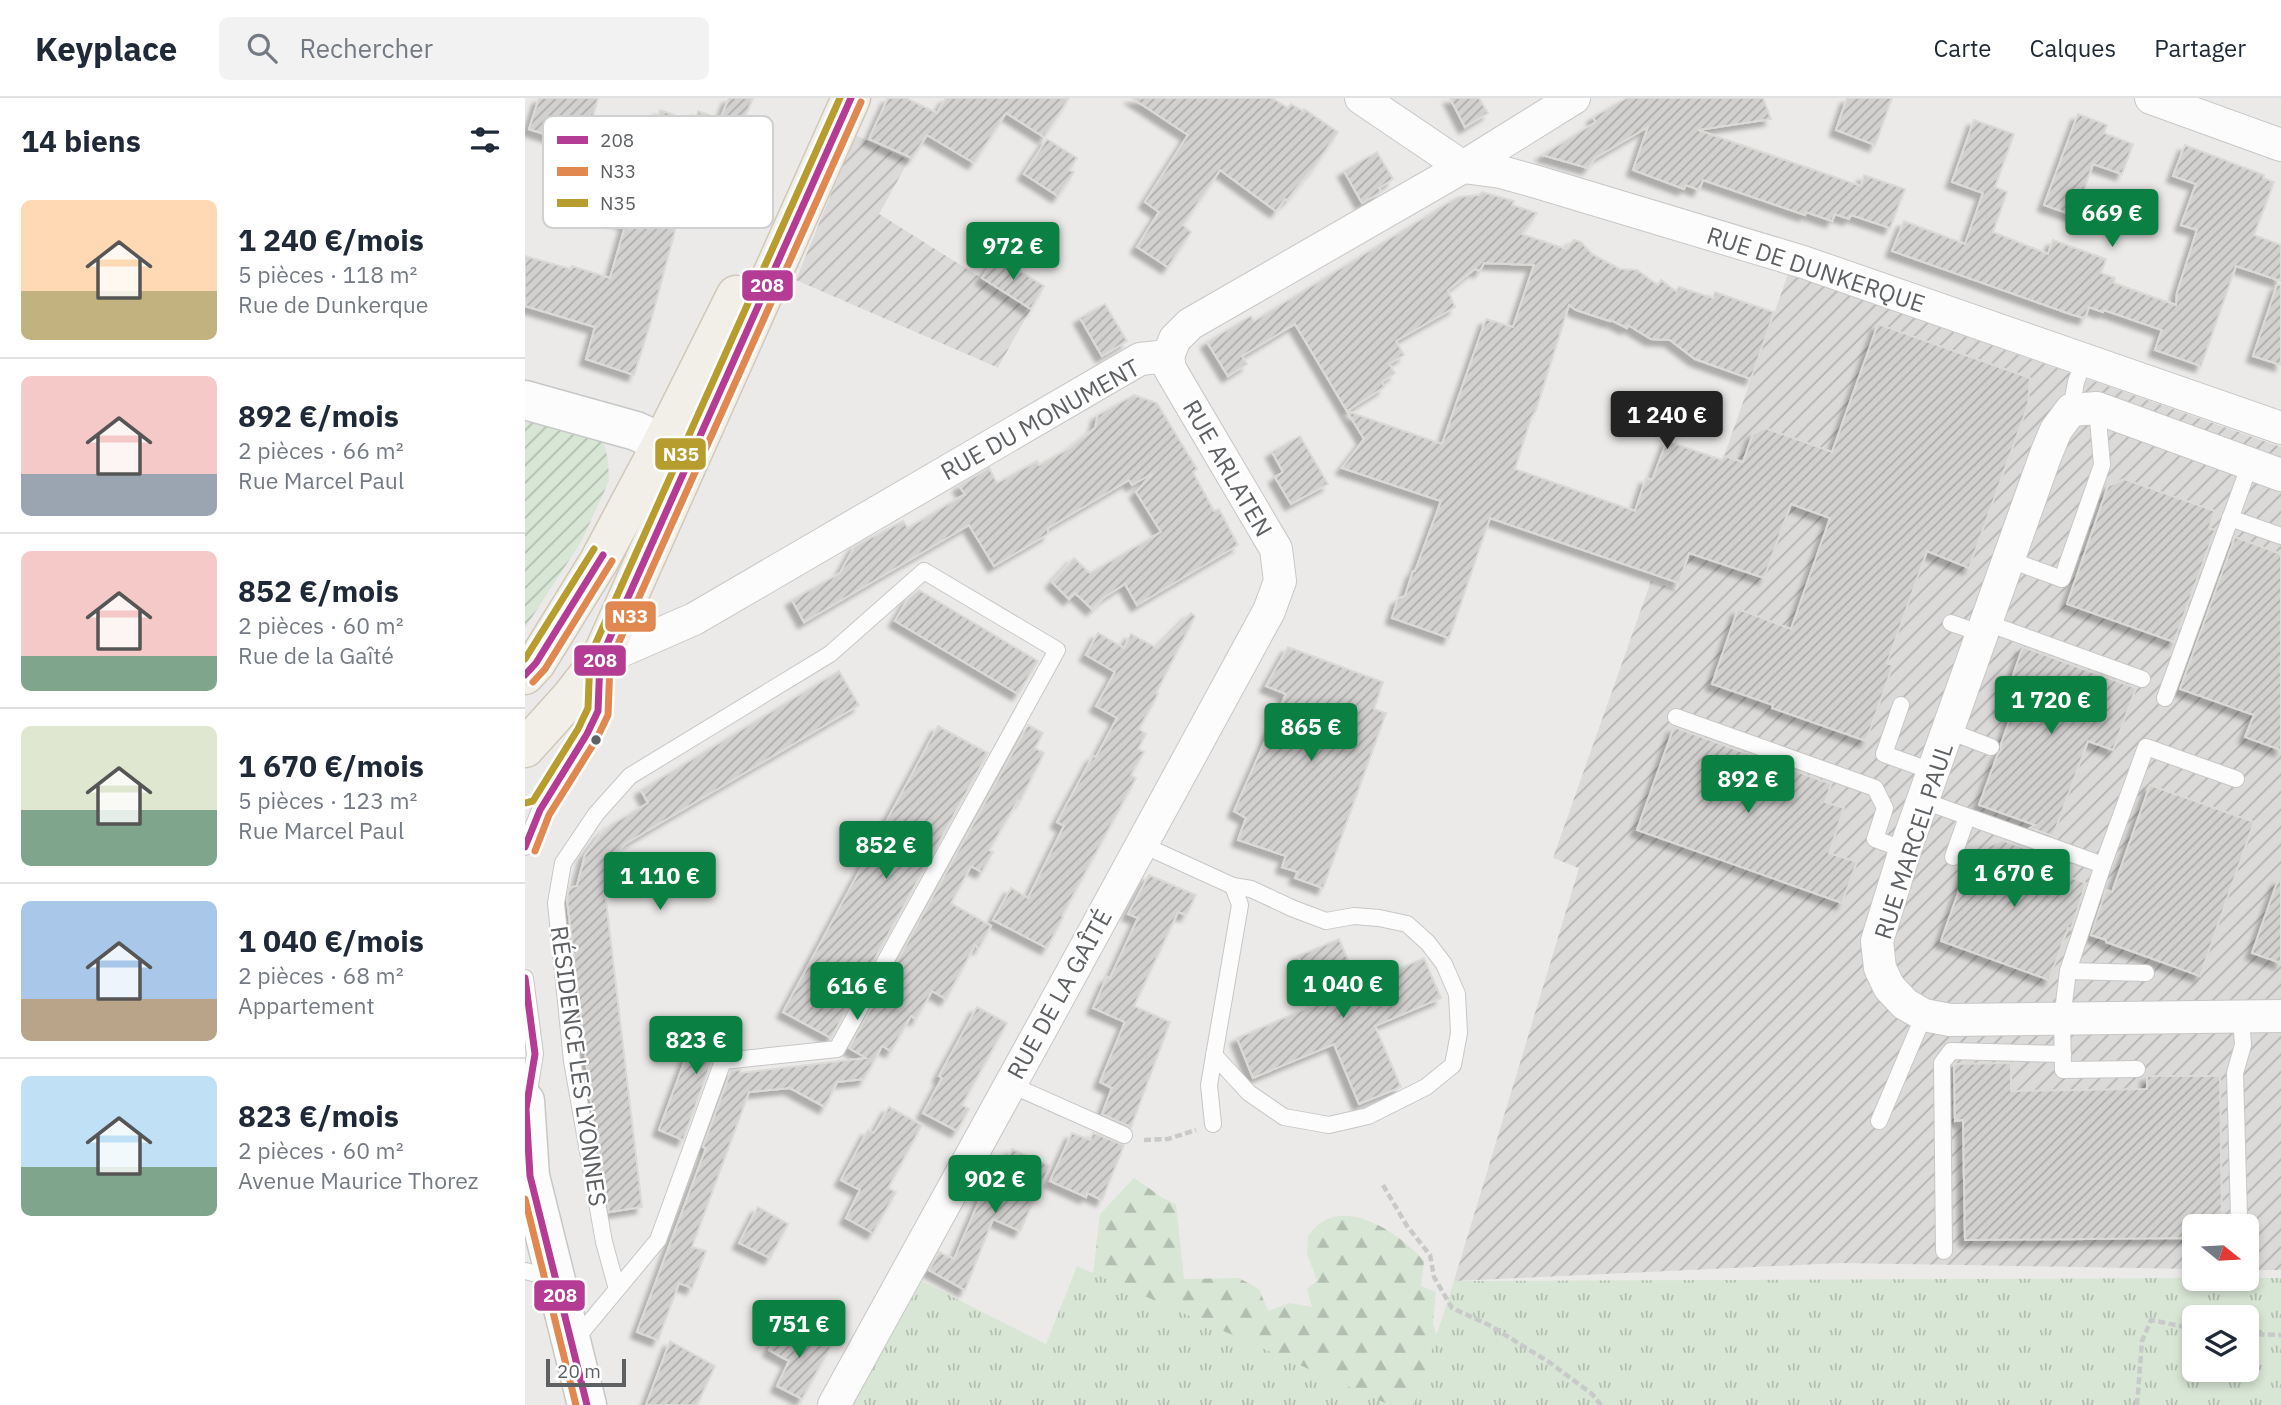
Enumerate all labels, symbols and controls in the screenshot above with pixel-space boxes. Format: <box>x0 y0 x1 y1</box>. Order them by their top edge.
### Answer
search box <box>219 17 709 80</box>
text: Keyplace <box>35 27 177 70</box>
icon: search <box>243 29 281 67</box>
text: Rechercher <box>299 31 433 65</box>
text: Carte <box>1933 32 1992 64</box>
text: Calques <box>2030 32 2116 64</box>
text: Partager <box>2154 32 2246 64</box>
legend <box>543 116 773 228</box>
text: 14 biens <box>21 121 141 160</box>
icon: filters <box>466 121 504 159</box>
text: 208 <box>600 128 634 152</box>
text: N33 <box>600 159 636 183</box>
pin: 669 € <box>2063 190 2161 249</box>
text: N35 <box>600 191 636 215</box>
text: 669 € <box>2081 197 2143 227</box>
street label: RUE DE DUNKERQUE <box>1703 219 1929 319</box>
text: 1 240 €/mois <box>238 220 424 259</box>
pin: 972 € <box>964 222 1062 282</box>
icon: home <box>77 228 161 312</box>
text: 972 € <box>982 230 1044 260</box>
text: 5 pièces · 118 m² <box>238 259 417 289</box>
line badge: 208 <box>741 269 794 302</box>
text: 208 <box>750 273 784 297</box>
text: Rue de Dunkerque <box>238 289 429 319</box>
street label: RUE DU MONUMENT <box>935 351 1145 487</box>
pin: 1 240 € <box>1602 392 1732 451</box>
street label: RUE ARLATEN <box>1176 394 1280 542</box>
text: 892 €/mois <box>238 396 399 435</box>
text: 1 240 € <box>1627 399 1707 429</box>
icon: home <box>77 404 161 488</box>
text: 2 pièces · 66 m² <box>238 435 404 465</box>
line badge: N35 <box>654 437 707 471</box>
text: N35 <box>663 442 699 466</box>
text: Rue Marcel Paul <box>238 465 404 495</box>
text: 852 €/mois <box>238 571 399 610</box>
icon: home <box>77 579 161 663</box>
line badge: N33 <box>604 600 657 633</box>
text: N33 <box>612 604 648 628</box>
text: 2 pièces · 60 m² <box>238 610 404 640</box>
text: Rue de la Gaîté <box>238 640 394 670</box>
line badge: 208 <box>573 644 627 677</box>
text: 208 <box>583 648 617 672</box>
pin: 1 720 € <box>1986 676 2116 736</box>
text: 1 720 € <box>2011 684 2091 714</box>
pin: 865 € <box>1262 704 1360 763</box>
text: 865 € <box>1280 711 1342 741</box>
unlabelled marker <box>589 733 603 747</box>
street label: RUE MARCEL PAUL <box>1866 739 1960 943</box>
text: 1 670 €/mois <box>238 746 424 785</box>
icon: home <box>77 754 161 838</box>
pin: 892 € <box>1699 756 1797 815</box>
text: 892 € <box>1717 763 1779 793</box>
text: 5 pièces · 123 m² <box>238 785 417 815</box>
text: Rue Marcel Paul <box>238 815 404 845</box>
pin: 852 € <box>837 822 935 881</box>
text: 852 € <box>855 829 917 859</box>
pin: 1 670 € <box>1949 850 2079 909</box>
pin: 1 110 € <box>595 852 725 912</box>
text: 1 670 € <box>1974 857 2054 887</box>
text: 1 110 € <box>620 860 700 890</box>
street label: RUE DE LA GAÎTÉ <box>999 903 1119 1085</box>
text: 1 040 €/mois <box>238 921 424 960</box>
street label: RÉSIDENCE LES LYONNES <box>543 924 615 1208</box>
icon: home <box>77 929 161 1013</box>
text: 2 pièces · 68 m² <box>238 960 404 990</box>
pin: 1 040 € <box>1278 960 1408 1020</box>
pin: 616 € <box>808 962 906 1022</box>
text: 1 040 € <box>1303 968 1383 998</box>
text: 616 € <box>826 970 888 1000</box>
text: Appartement <box>238 990 375 1020</box>
pin: 823 € <box>647 1016 745 1076</box>
text: 823 € <box>665 1024 727 1054</box>
text: 823 €/mois <box>238 1096 399 1135</box>
icon: home <box>77 1104 161 1188</box>
text: 2 pièces · 60 m² <box>238 1135 404 1165</box>
pin: 902 € <box>946 1156 1044 1215</box>
text: 902 € <box>964 1163 1026 1193</box>
text: Avenue Maurice Thorez <box>238 1165 479 1195</box>
north arrow <box>2182 1214 2259 1292</box>
map controls <box>2182 1214 2259 1382</box>
line badge: 208 <box>533 1279 586 1312</box>
text: 208 <box>543 1283 577 1307</box>
pin: 751 € <box>750 1300 848 1360</box>
button: layers <box>2182 1305 2259 1382</box>
text: 751 € <box>768 1308 830 1338</box>
scale bar <box>546 1356 627 1388</box>
text: 20 m <box>557 1359 601 1383</box>

